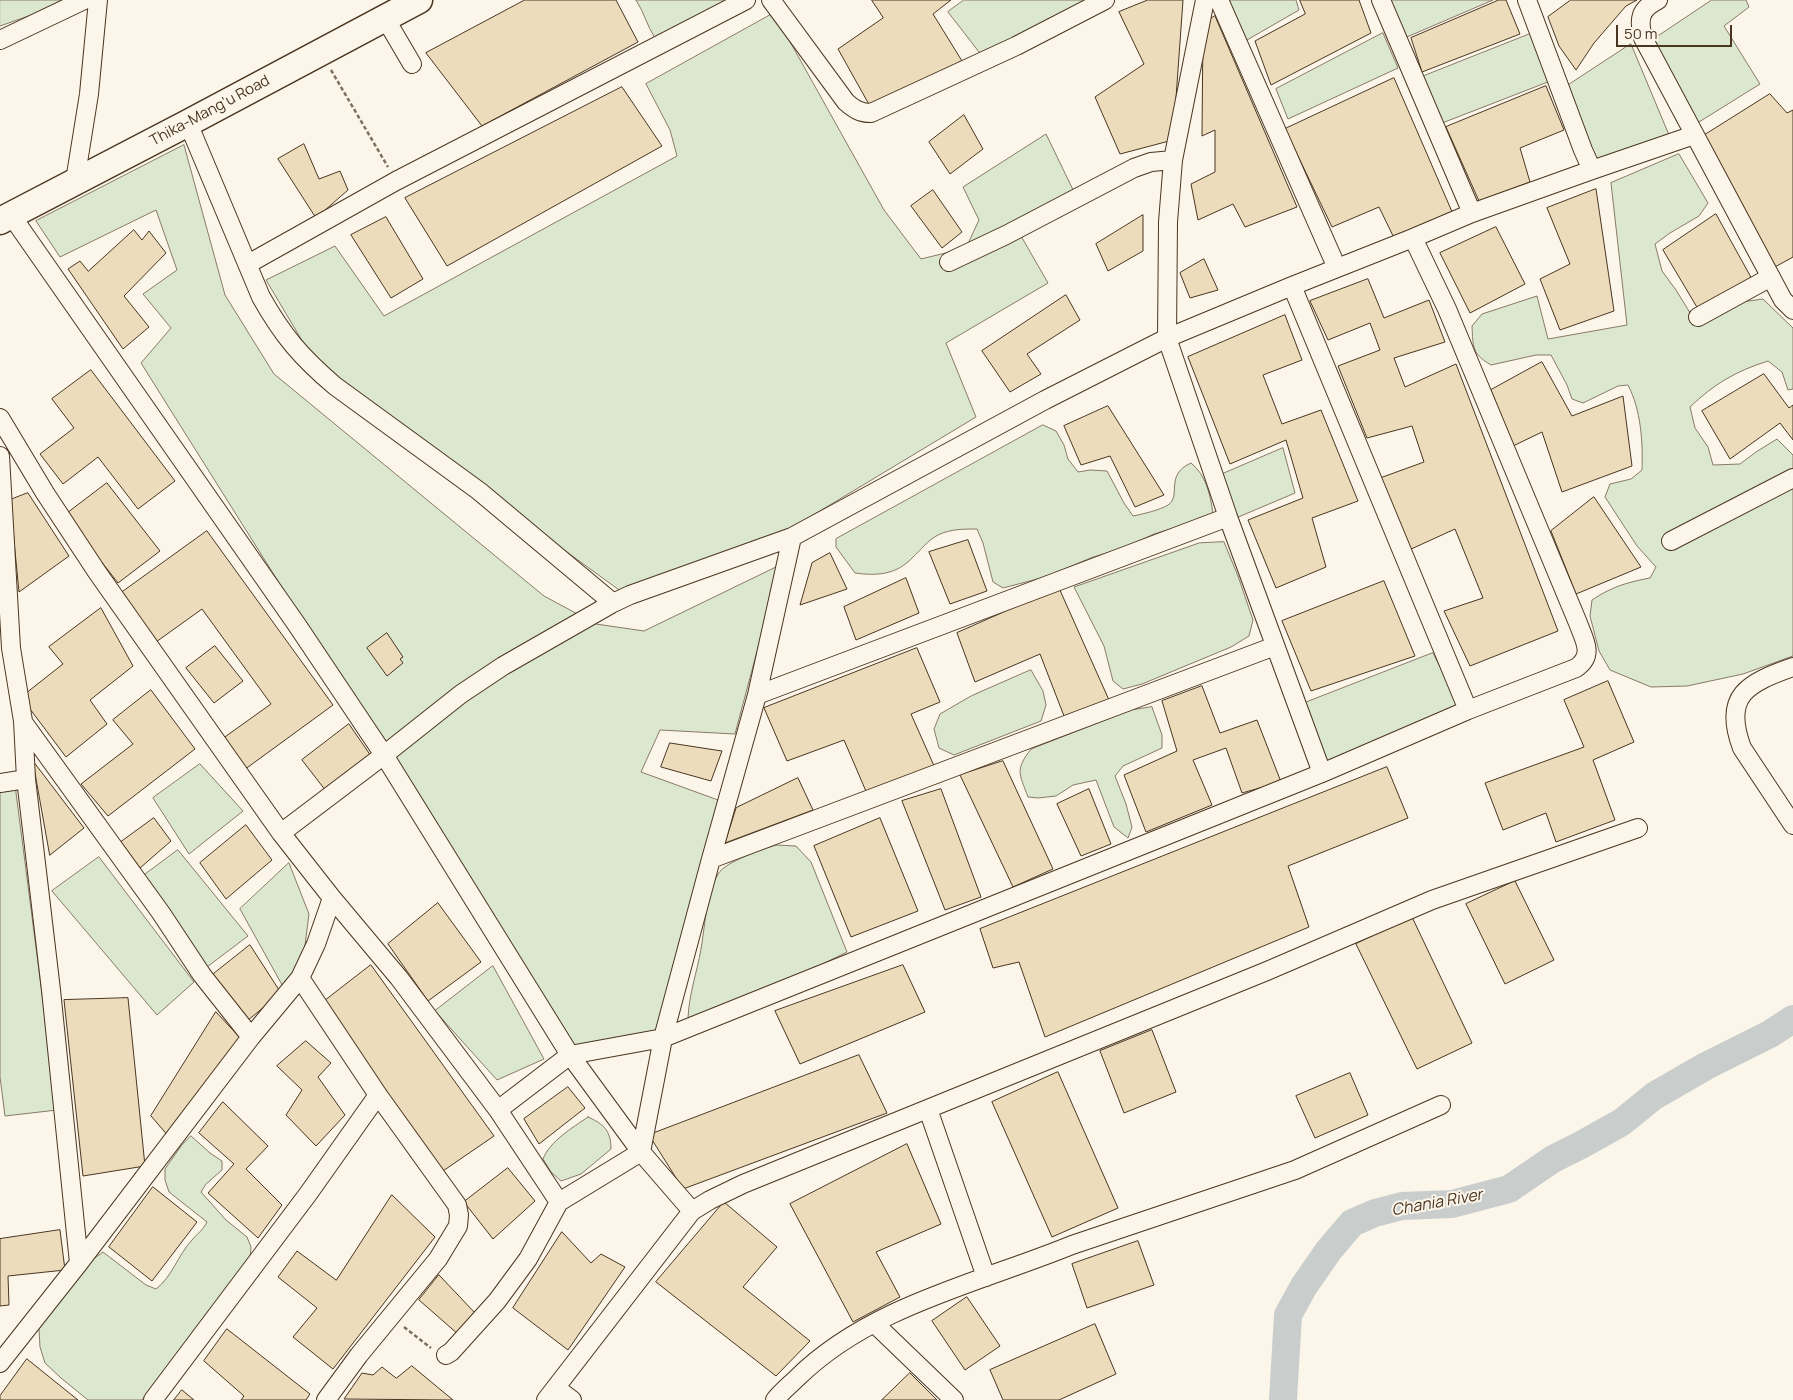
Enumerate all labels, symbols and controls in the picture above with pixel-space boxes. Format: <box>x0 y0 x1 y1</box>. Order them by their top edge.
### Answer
scale bar <box>1618 15 1734 47</box>
text: 50 m <box>1624 23 1658 44</box>
street label: Thika-Mang'u Road <box>147 72 273 150</box>
water label: Chania River <box>1390 1186 1484 1220</box>

